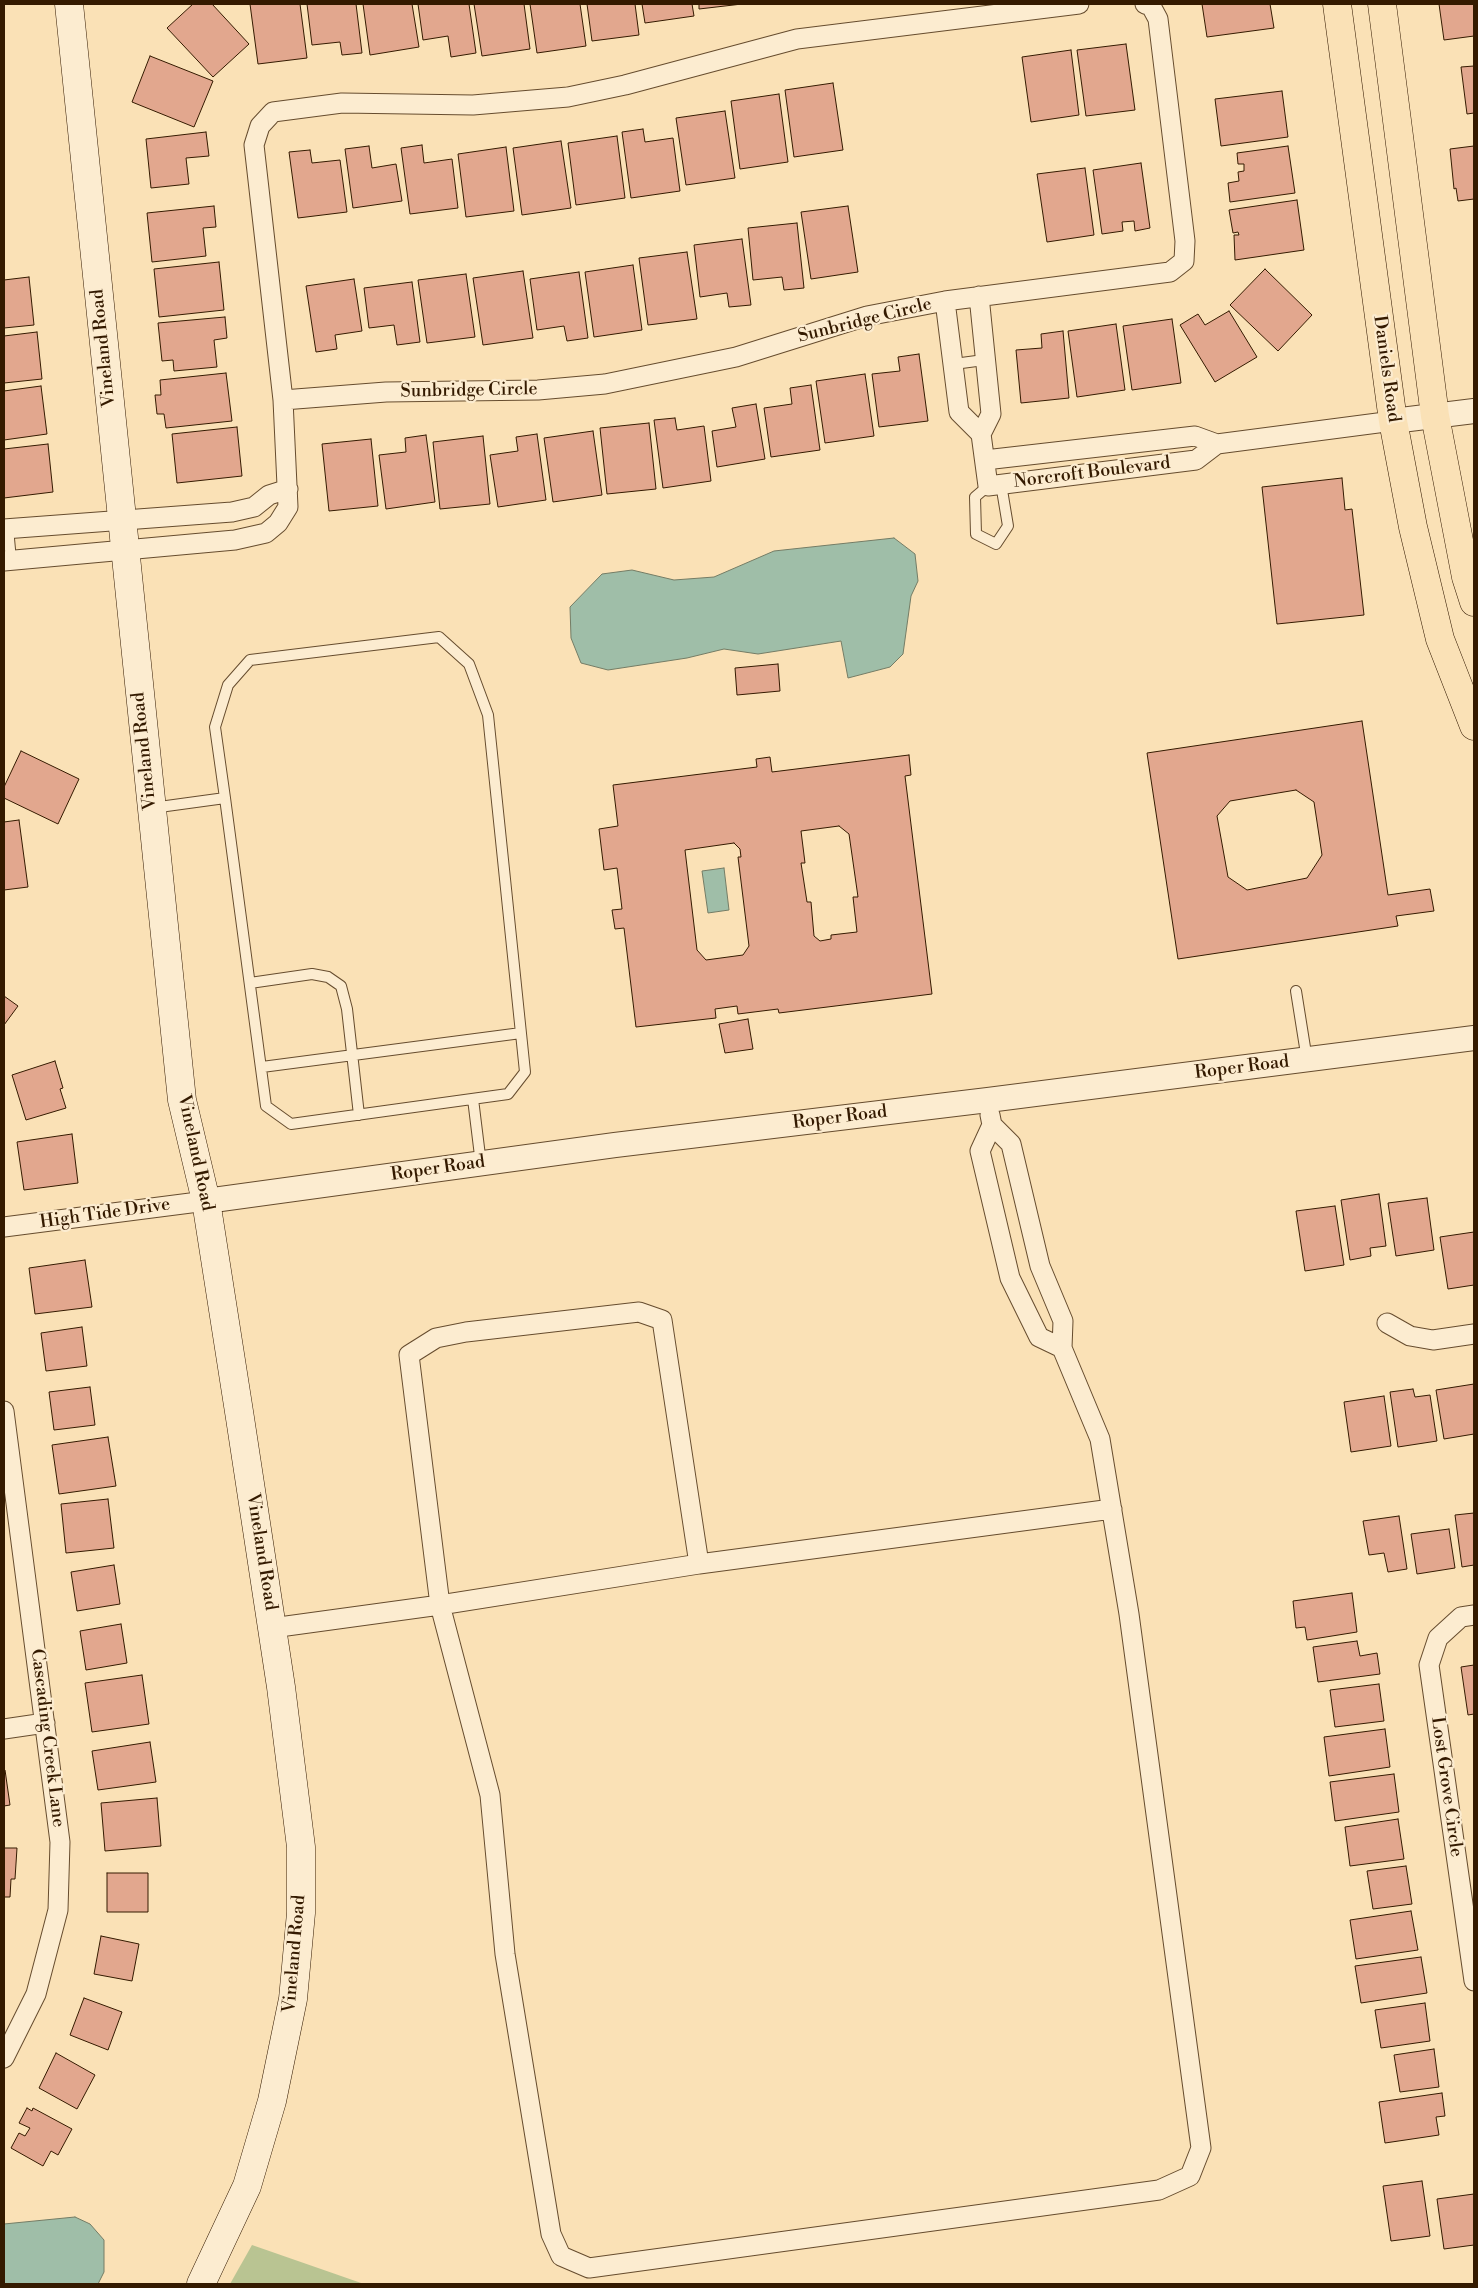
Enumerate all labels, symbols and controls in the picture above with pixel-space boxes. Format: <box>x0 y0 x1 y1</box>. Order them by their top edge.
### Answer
street label: Vineland Road <box>87 288 121 408</box>
street label: Sunbridge Circle <box>796 294 934 348</box>
street label: Daniels Road <box>1368 314 1404 424</box>
street label: Sunbridge Circle <box>400 379 538 403</box>
street label: Norcroft Boulevard <box>1012 453 1172 493</box>
street label: Vineland Road <box>128 691 162 811</box>
street label: Roper Road <box>1193 1051 1291 1085</box>
street label: Vineland Road <box>172 1093 218 1213</box>
street label: Roper Road <box>791 1101 889 1135</box>
street label: Roper Road <box>389 1152 487 1186</box>
street label: High Tide Drive <box>38 1194 172 1234</box>
street label: Vineland Road <box>241 1492 281 1612</box>
street label: Cascading Creek Lane <box>25 1648 69 1828</box>
street label: Lost Grove Circle <box>1425 1715 1467 1859</box>
street label: Vineland Road <box>279 1894 311 2014</box>

